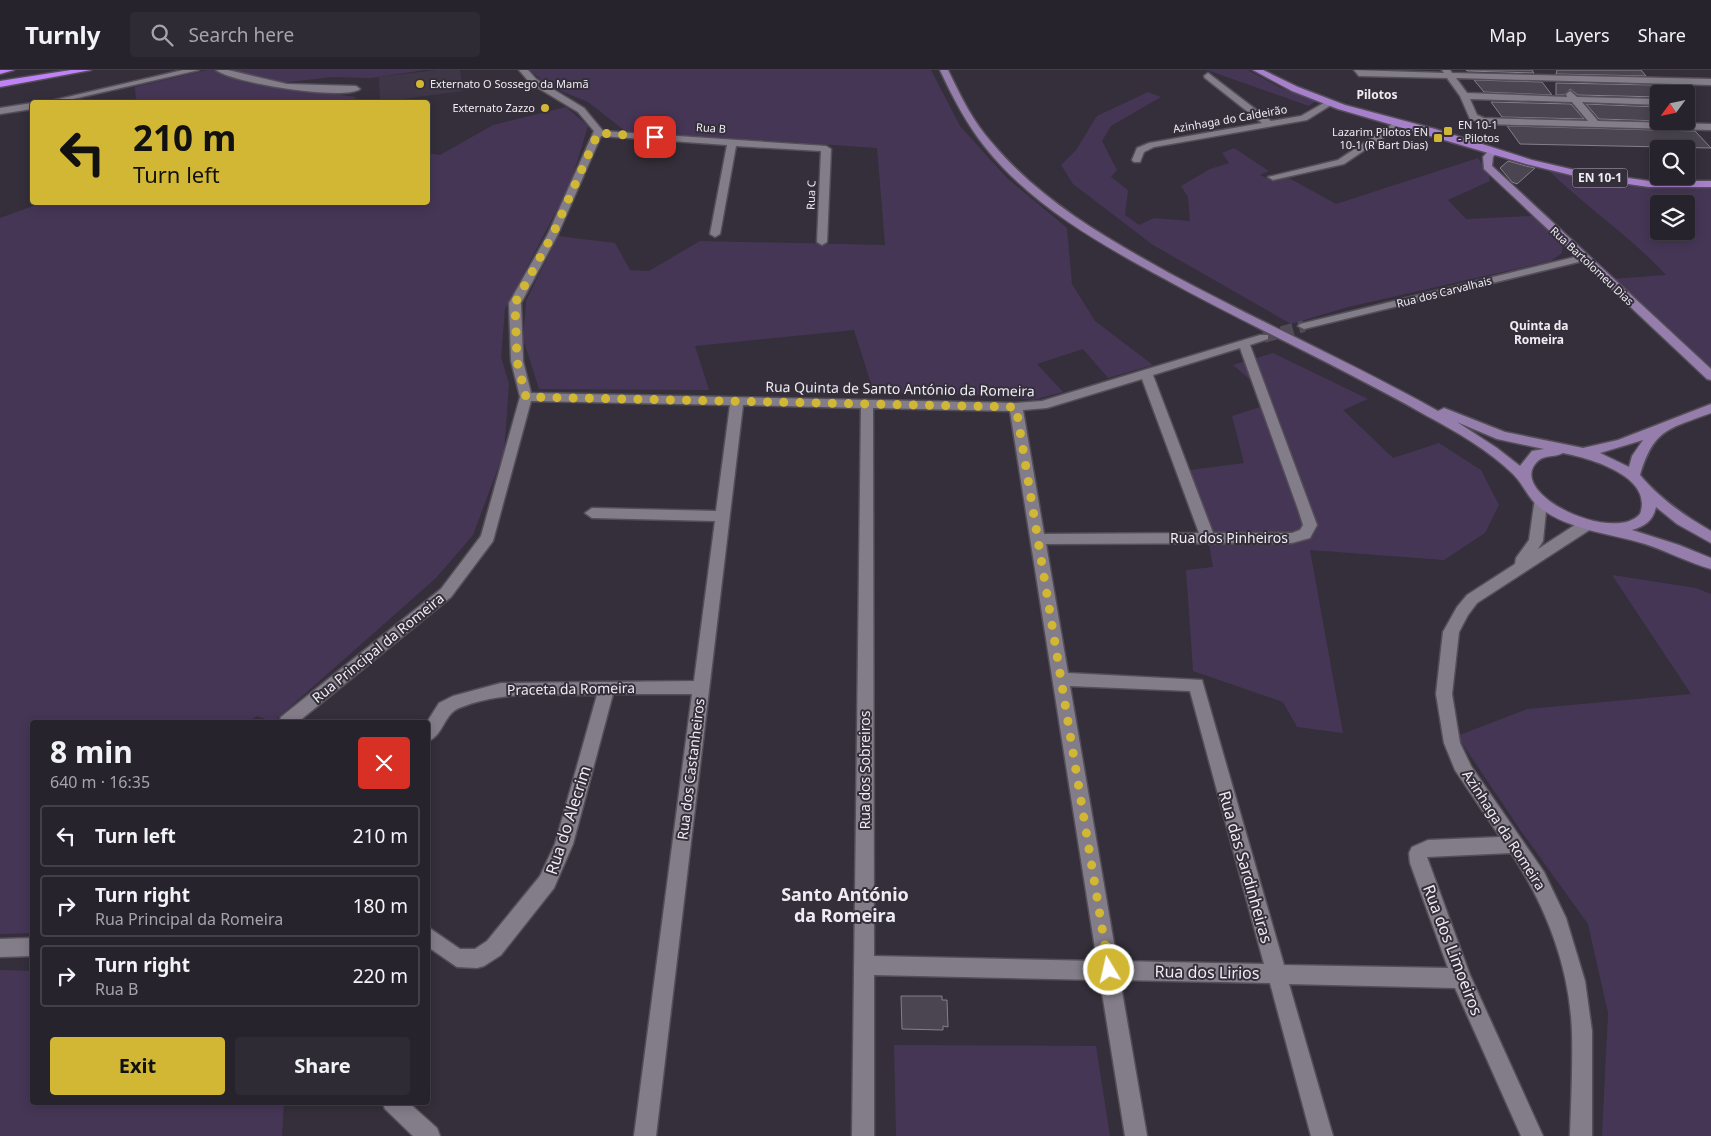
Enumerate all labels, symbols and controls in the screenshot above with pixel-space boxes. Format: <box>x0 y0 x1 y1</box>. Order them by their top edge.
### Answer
search box <box>130 12 480 57</box>
text: Turnly <box>25 18 100 51</box>
icon: search <box>148 21 176 49</box>
text: Search here <box>188 22 294 48</box>
text: Map <box>1489 23 1527 47</box>
text: Layers <box>1555 23 1610 47</box>
text: Share <box>1638 23 1686 47</box>
place label: Externato O Sossego da Mamã <box>430 76 589 91</box>
marker: Externato O Sossego da Mamã <box>414 78 426 90</box>
north arrow <box>1650 85 1695 130</box>
map controls <box>1650 85 1695 240</box>
district label: Pilotos <box>1357 86 1397 103</box>
place label: Externato Zazzo <box>452 100 535 115</box>
street label: Azinhaga do Caldeirão <box>1172 101 1289 136</box>
marker: Externato Zazzo <box>539 102 551 114</box>
text: 210 m <box>133 114 236 161</box>
pin <box>634 116 676 158</box>
place label: EN 10-1 - Pilotos <box>1458 117 1499 145</box>
street label: Rua B <box>696 119 726 136</box>
icon: left <box>50 120 115 185</box>
icon: arrive <box>641 123 669 151</box>
place label: Lazarim Pilotos EN 10-1 (R Bart Dias) <box>1332 124 1428 152</box>
marker: EN 10-1 - Pilotos <box>1442 125 1454 137</box>
marker: Lazarim Pilotos EN 10-1 (R Bart Dias) <box>1432 132 1444 144</box>
button: search <box>1650 140 1695 185</box>
text: Turn left <box>133 159 220 189</box>
road number: EN 10-1 <box>1572 169 1628 188</box>
street label: Rua C <box>802 180 819 210</box>
button: layers <box>1650 195 1695 240</box>
street label: Rua Bartolomeu Dias <box>1547 223 1637 308</box>
street label: Rua dos Carvalhais <box>1395 272 1493 311</box>
district label: Quinta da Romeira <box>1510 317 1568 348</box>
street label: Rua Quinta de Santo António da Romeira <box>765 377 1035 400</box>
street label: Rua dos Pinheiros <box>1170 528 1288 547</box>
street label: Rua Principal da Romeira <box>308 588 448 707</box>
street label: Praceta da Romeira <box>507 678 635 699</box>
street label: Rua dos Castanheiros <box>672 697 709 841</box>
street label: Rua dos Sobreiros <box>855 710 874 829</box>
text: 8 min <box>50 731 133 772</box>
button: close <box>358 737 410 789</box>
street label: Rua do Alecrim <box>540 763 596 877</box>
street label: Azinhaga da Romeira <box>1458 766 1550 893</box>
text: 640 m · 16:35 <box>50 771 150 793</box>
street label: Rua das Sardinheiras <box>1214 788 1278 946</box>
icon: left <box>52 822 80 850</box>
text: Turn left <box>95 823 176 849</box>
text: 210 m <box>353 823 408 849</box>
text: Turn right <box>95 882 190 908</box>
district label: Santo António da Romeira <box>781 882 909 927</box>
street label: Rua dos Limoeiros <box>1418 882 1488 1018</box>
icon: right <box>52 892 80 920</box>
text: 180 m <box>353 893 408 919</box>
text: Rua Principal da Romeira <box>95 908 283 930</box>
position arrow <box>1082 943 1134 995</box>
text: Turn right <box>95 952 190 978</box>
street label: Rua dos Lirios <box>1154 960 1260 984</box>
icon: right <box>52 962 80 990</box>
text: 220 m <box>353 963 408 989</box>
text: Rua B <box>95 978 138 1000</box>
button: Exit <box>50 1037 225 1095</box>
button: Share <box>235 1037 410 1095</box>

